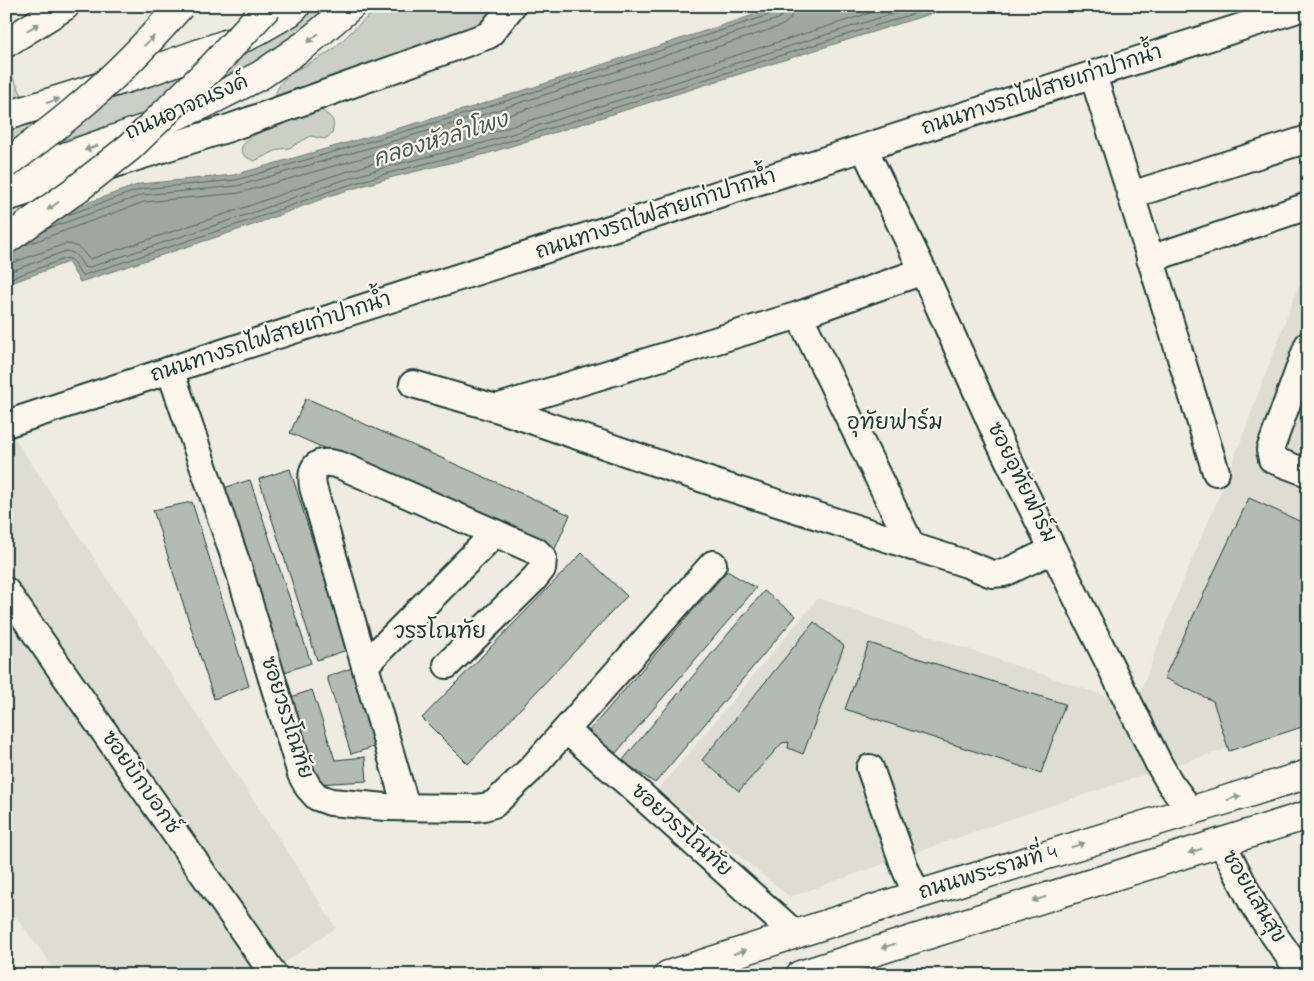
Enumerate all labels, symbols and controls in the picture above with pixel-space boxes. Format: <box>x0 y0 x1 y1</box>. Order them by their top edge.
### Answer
one-way arrow <box>26 22 39 31</box>
one-way arrow <box>307 32 320 43</box>
street label: ถนนทางรถไฟสายเก่าปากน้ำ <box>916 32 1166 144</box>
one-way arrow <box>143 35 155 47</box>
street label: ถนนอาจณรงค์ <box>121 67 253 149</box>
one-way arrow <box>45 97 60 105</box>
water label: คลองหัวลำโพง <box>369 104 515 177</box>
one-way arrow <box>83 145 98 152</box>
street label: ถนนทางรถไฟสายเก่าปากน้ำ <box>530 156 780 268</box>
one-way arrow <box>46 201 60 211</box>
street label: ถนนทางรถไฟสายเก่าปากน้ำ <box>145 279 395 391</box>
district label: อุทัยฟาร์ม <box>847 407 943 440</box>
street label: ซอยอุทัยฟาร์ม <box>979 418 1063 548</box>
district label: วรรโณทัย <box>394 616 486 649</box>
street label: ซอยวรรโณทัย <box>252 653 320 783</box>
street label: ซอยบิกบอกซ์ <box>93 725 187 841</box>
street label: ซอยวรรโณทัย <box>624 777 738 885</box>
one-way arrow <box>1226 793 1241 801</box>
street label: ถนนพระรามที่ 4 <box>914 833 1061 908</box>
one-way arrow <box>1071 841 1086 849</box>
street label: ซอยแสนสุข <box>1213 845 1293 949</box>
one-way arrow <box>1187 848 1202 855</box>
one-way arrow <box>1032 896 1047 904</box>
one-way arrow <box>881 943 896 951</box>
one-way arrow <box>732 947 747 955</box>

